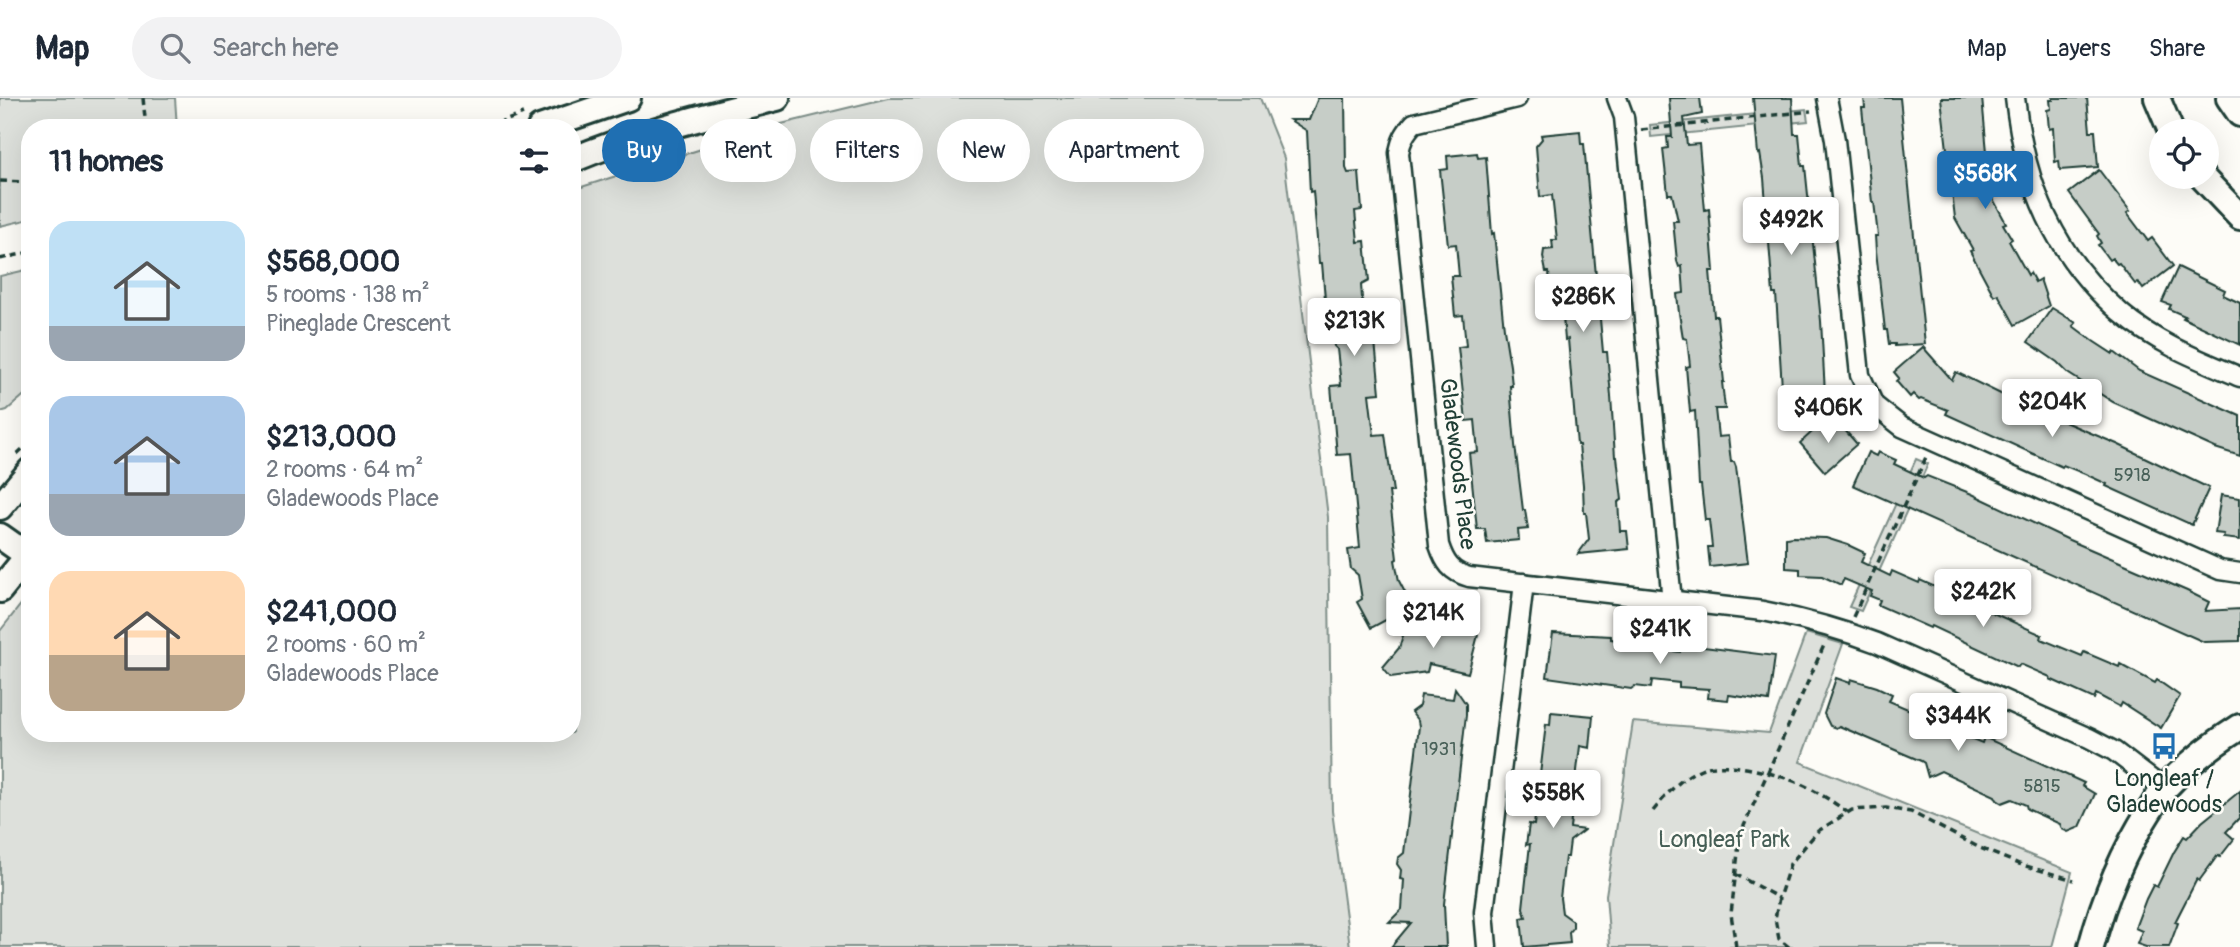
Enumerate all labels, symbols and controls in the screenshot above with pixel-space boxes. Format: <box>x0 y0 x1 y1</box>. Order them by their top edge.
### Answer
search box <box>132 17 622 80</box>
text: Map <box>35 28 90 69</box>
icon: search <box>156 29 194 67</box>
text: Search here <box>212 32 339 64</box>
text: Map <box>1967 34 2007 63</box>
text: Layers <box>2045 34 2111 63</box>
text: Share <box>2149 34 2205 63</box>
chip: Buy <box>602 119 686 182</box>
chip: Rent <box>700 119 796 182</box>
chip: Filters <box>810 119 923 182</box>
chip: New <box>937 119 1030 182</box>
chip: Apartment <box>1044 119 1204 182</box>
map controls <box>2149 119 2219 189</box>
button: locate <box>2149 119 2219 189</box>
icon: filters <box>515 142 553 180</box>
text: 11 homes <box>49 143 163 180</box>
pin: $568K <box>1936 152 2034 211</box>
text: $568K <box>1953 159 2017 188</box>
pin: $492K <box>1742 198 1840 257</box>
text: $492K <box>1759 205 1823 234</box>
text: $568,000 <box>266 243 400 280</box>
icon: home <box>105 249 189 333</box>
pin: $286K <box>1534 274 1632 334</box>
text: 5 rooms · 138 m² <box>266 280 430 309</box>
text: $286K <box>1551 282 1615 311</box>
pin: $213K <box>1305 299 1403 358</box>
text: $213K <box>1323 306 1385 335</box>
text: Pineglade Crescent <box>266 309 451 338</box>
street label: Gladewoods Place <box>1433 377 1483 552</box>
pin: $204K <box>2003 380 2101 439</box>
pin: $406K <box>1779 386 1877 445</box>
text: $204K <box>2018 387 2086 416</box>
text: $406K <box>1794 393 1862 422</box>
text: $213,000 <box>266 418 397 455</box>
icon: home <box>105 424 189 508</box>
text: 2 rooms · 64 m² <box>266 455 423 484</box>
house number: 5918 <box>2113 463 2151 487</box>
text: Gladewoods Place <box>266 484 439 513</box>
pin: $242K <box>1934 570 2032 629</box>
text: $242K <box>1950 577 2016 606</box>
pin: $214K <box>1384 590 1482 650</box>
text: $241,000 <box>266 593 397 630</box>
text: $214K <box>1402 598 1464 627</box>
icon: home <box>105 599 189 683</box>
pin: $241K <box>1611 606 1709 666</box>
text: $241K <box>1629 614 1691 643</box>
text: 2 rooms · 60 m² <box>266 630 426 659</box>
text: Gladewoods Place <box>266 659 439 688</box>
pin: $344K <box>1909 694 2007 753</box>
text: $344K <box>1925 701 1991 730</box>
bus stop icon: Longleaf / Gladewoods <box>2149 731 2179 761</box>
house number: 1931 <box>1421 737 1457 761</box>
place label: Longleaf / Gladewoods <box>2106 764 2222 819</box>
pin: $558K <box>1504 770 1602 830</box>
house number: 5815 <box>2023 774 2061 798</box>
text: $558K <box>1522 778 1584 807</box>
park label: Longleaf Park <box>1658 825 1790 854</box>

